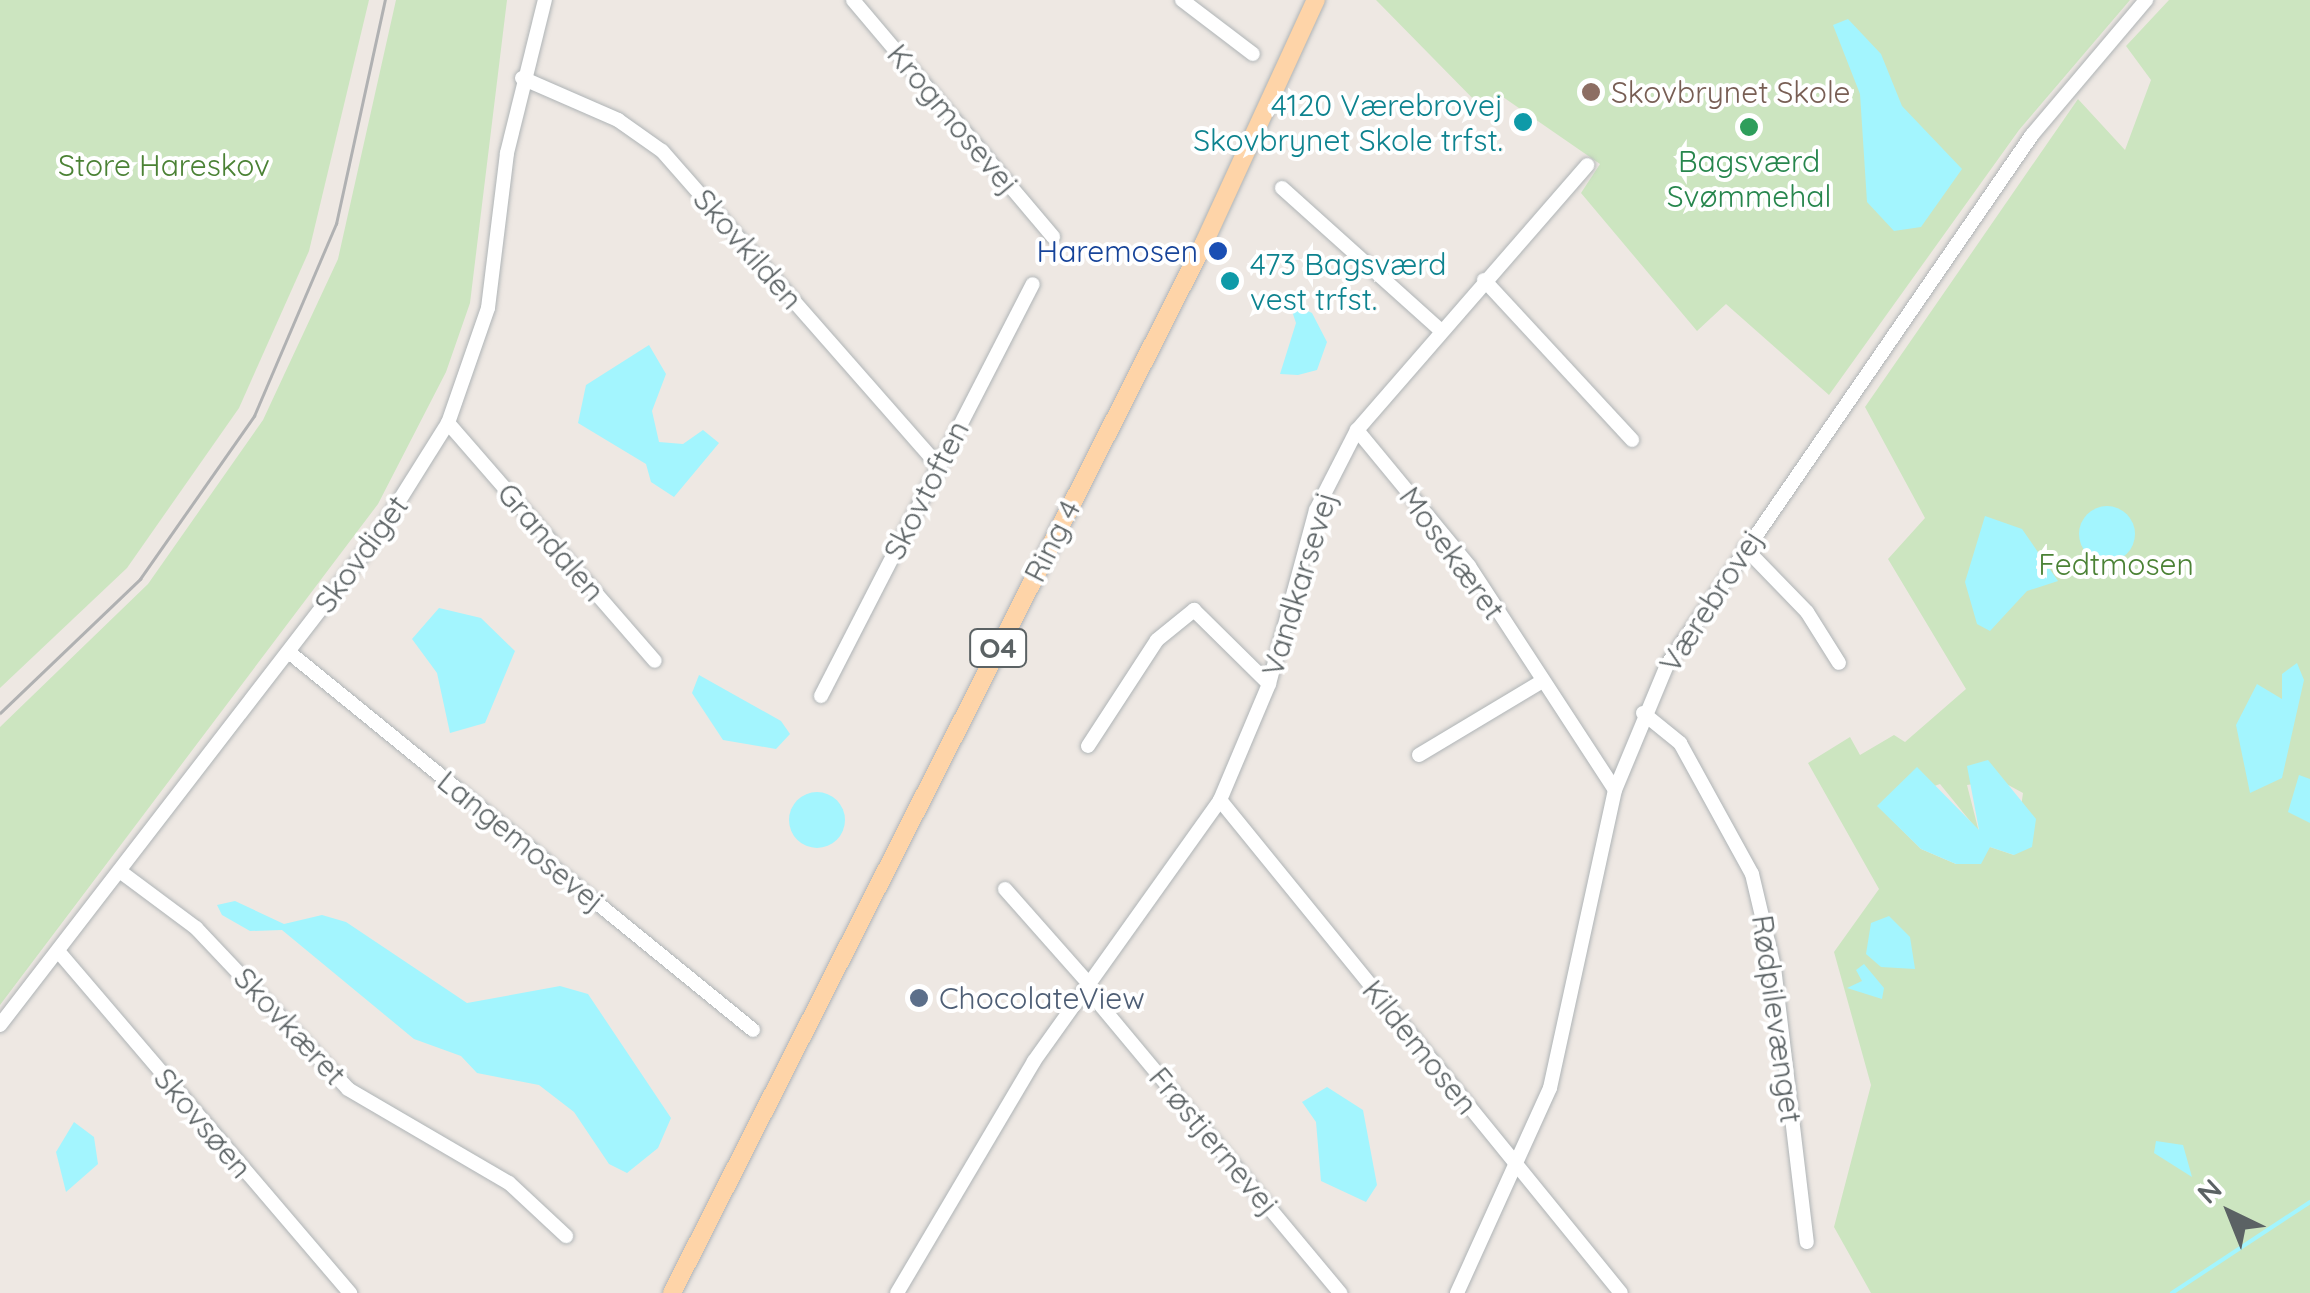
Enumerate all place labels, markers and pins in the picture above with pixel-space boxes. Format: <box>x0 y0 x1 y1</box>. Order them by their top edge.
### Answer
place label: Skovbrynet Skole <box>1611 74 1850 110</box>
marker: Skovbrynet Skole <box>1580 81 1602 103</box>
place label: 4120 Værebrovej Skovbrynet Skole trfst. <box>1193 87 1503 158</box>
marker: 4120 Værebrovej Skovbrynet Skole trfst. <box>1512 111 1534 133</box>
marker: Bagsværd Svømmehal <box>1738 116 1760 138</box>
place label: Bagsværd Svømmehal <box>1667 143 1831 214</box>
place label: Haremosen <box>1037 233 1198 269</box>
marker: Haremosen <box>1207 240 1229 262</box>
place label: 473 Bagsværd vest trfst. <box>1250 246 1446 316</box>
marker: 473 Bagsværd vest trfst. <box>1219 270 1241 292</box>
place label: ChocolateView <box>939 980 1145 1016</box>
marker: ChocolateView <box>908 987 930 1009</box>

